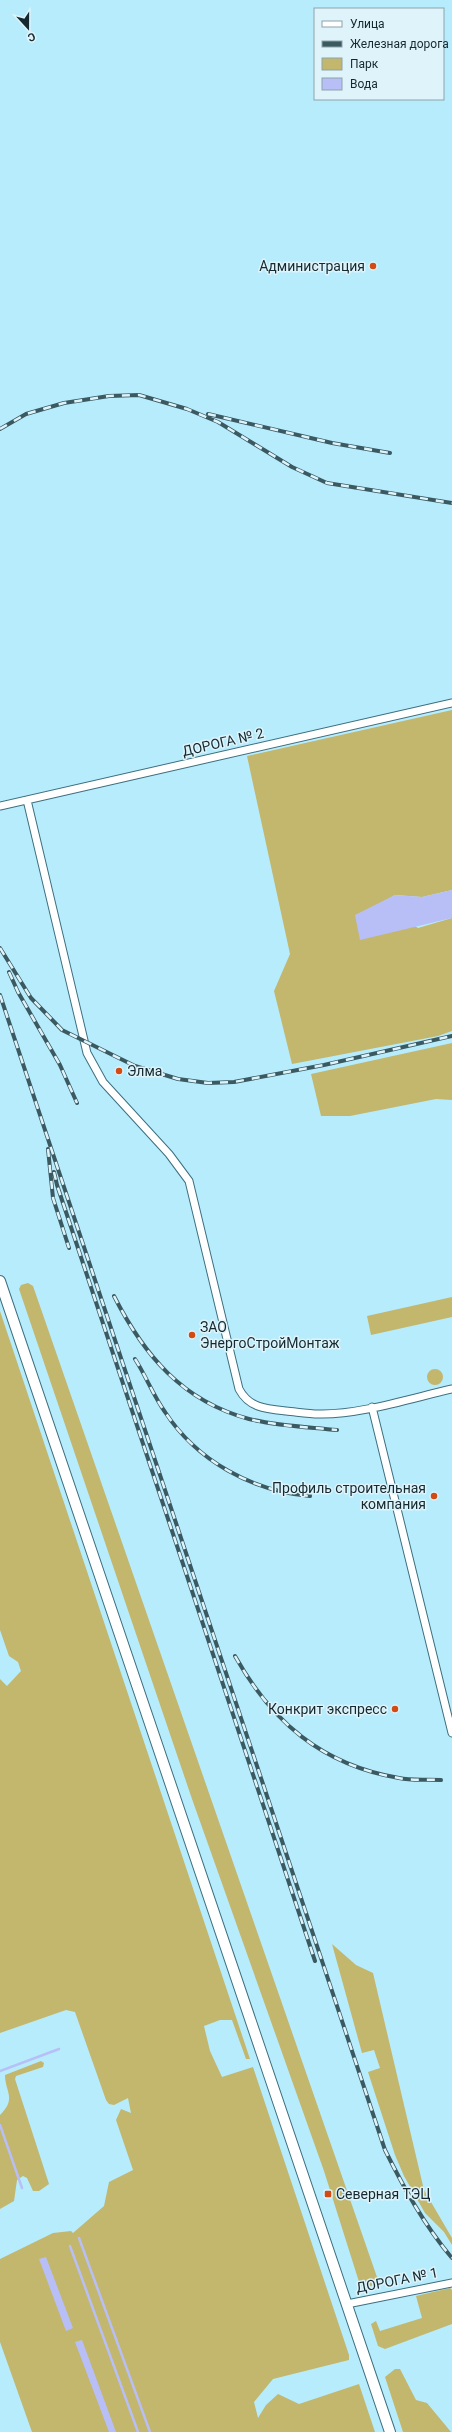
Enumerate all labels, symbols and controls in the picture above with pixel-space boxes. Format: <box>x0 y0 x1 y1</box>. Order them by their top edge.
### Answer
north arrow <box>8 8 48 48</box>
legend <box>314 8 444 100</box>
text: Улица <box>350 17 385 31</box>
text: С <box>26 30 37 44</box>
text: Железная дорога <box>350 37 449 51</box>
text: Парк <box>350 57 379 71</box>
text: Вода <box>350 77 378 91</box>
place label: Администрация <box>259 258 365 274</box>
marker: Администрация <box>368 261 378 271</box>
street label: ДОРОГА № 2 <box>181 725 265 759</box>
place label: Элма <box>127 1063 162 1079</box>
marker: Элма <box>114 1066 124 1076</box>
place label: ЗАО ЭнергоСтройМонтаж <box>200 1319 340 1351</box>
marker: ЗАО ЭнергоСтройМонтаж <box>187 1330 197 1340</box>
place label: Профиль строительная компания <box>272 1480 426 1512</box>
marker: Профиль строительная компания <box>429 1491 439 1501</box>
place label: Конкрит экспресс <box>268 1701 387 1717</box>
marker: Конкрит экспресс <box>390 1704 400 1714</box>
place label: Северная ТЭЦ <box>336 2186 430 2202</box>
marker: Северная ТЭЦ <box>323 2189 333 2199</box>
street label: ДОРОГА № 1 <box>355 2264 439 2296</box>

